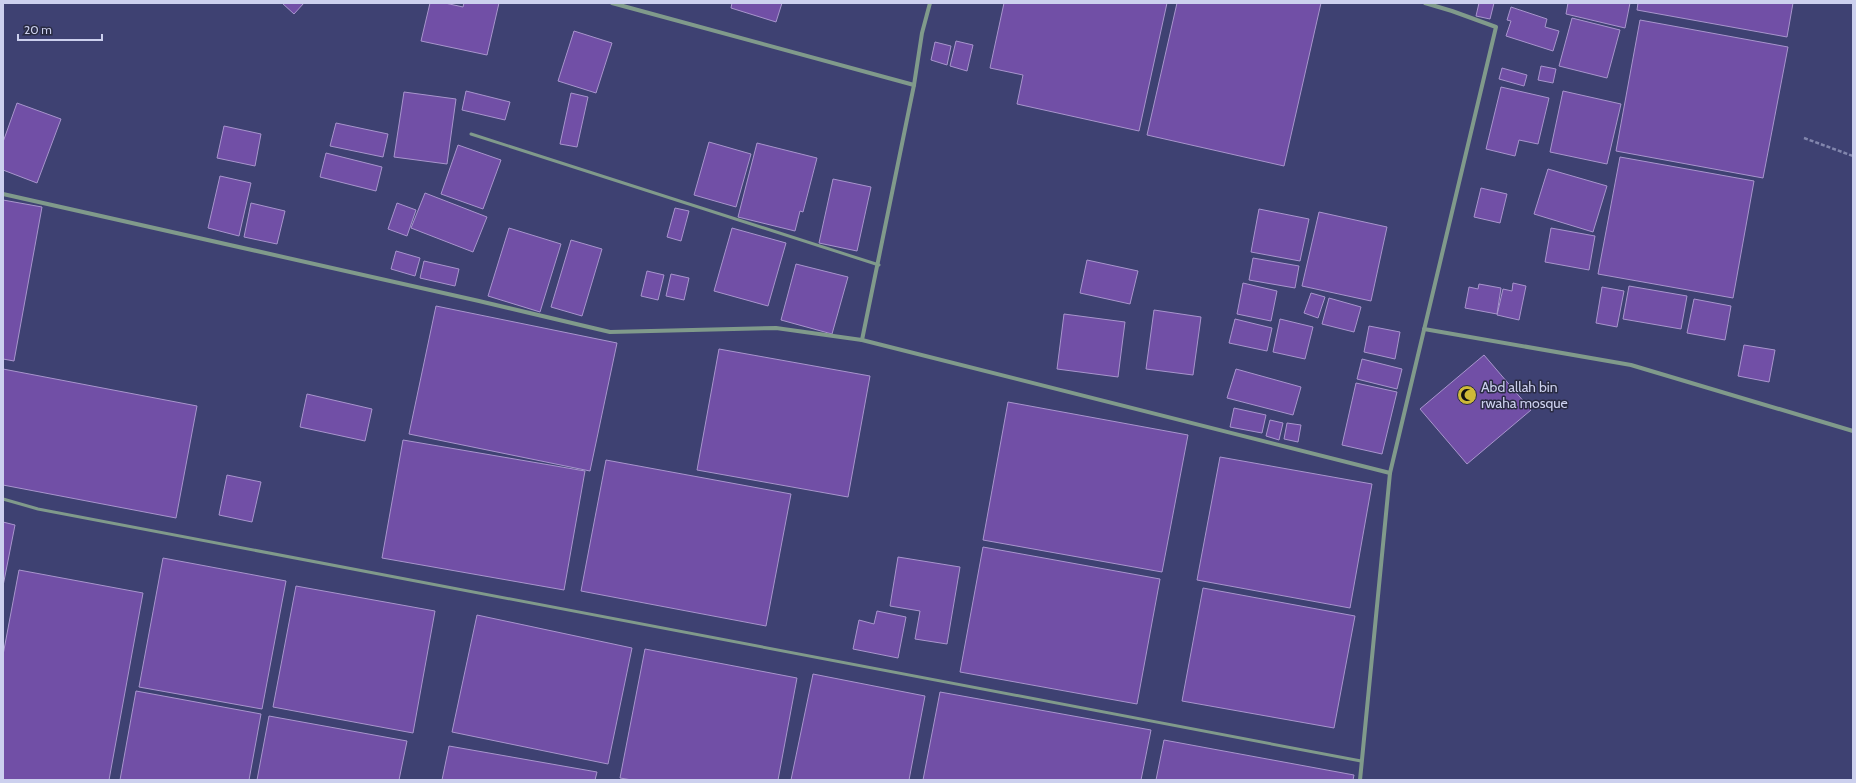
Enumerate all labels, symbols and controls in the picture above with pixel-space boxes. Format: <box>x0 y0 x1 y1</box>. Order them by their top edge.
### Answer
scale bar <box>18 16 102 42</box>
text: 20 m <box>24 22 52 37</box>
place label: Abd allah bin rwaha mosque <box>1481 378 1568 412</box>
mosque icon: Abd allah bin rwaha mosque <box>1456 384 1478 406</box>

